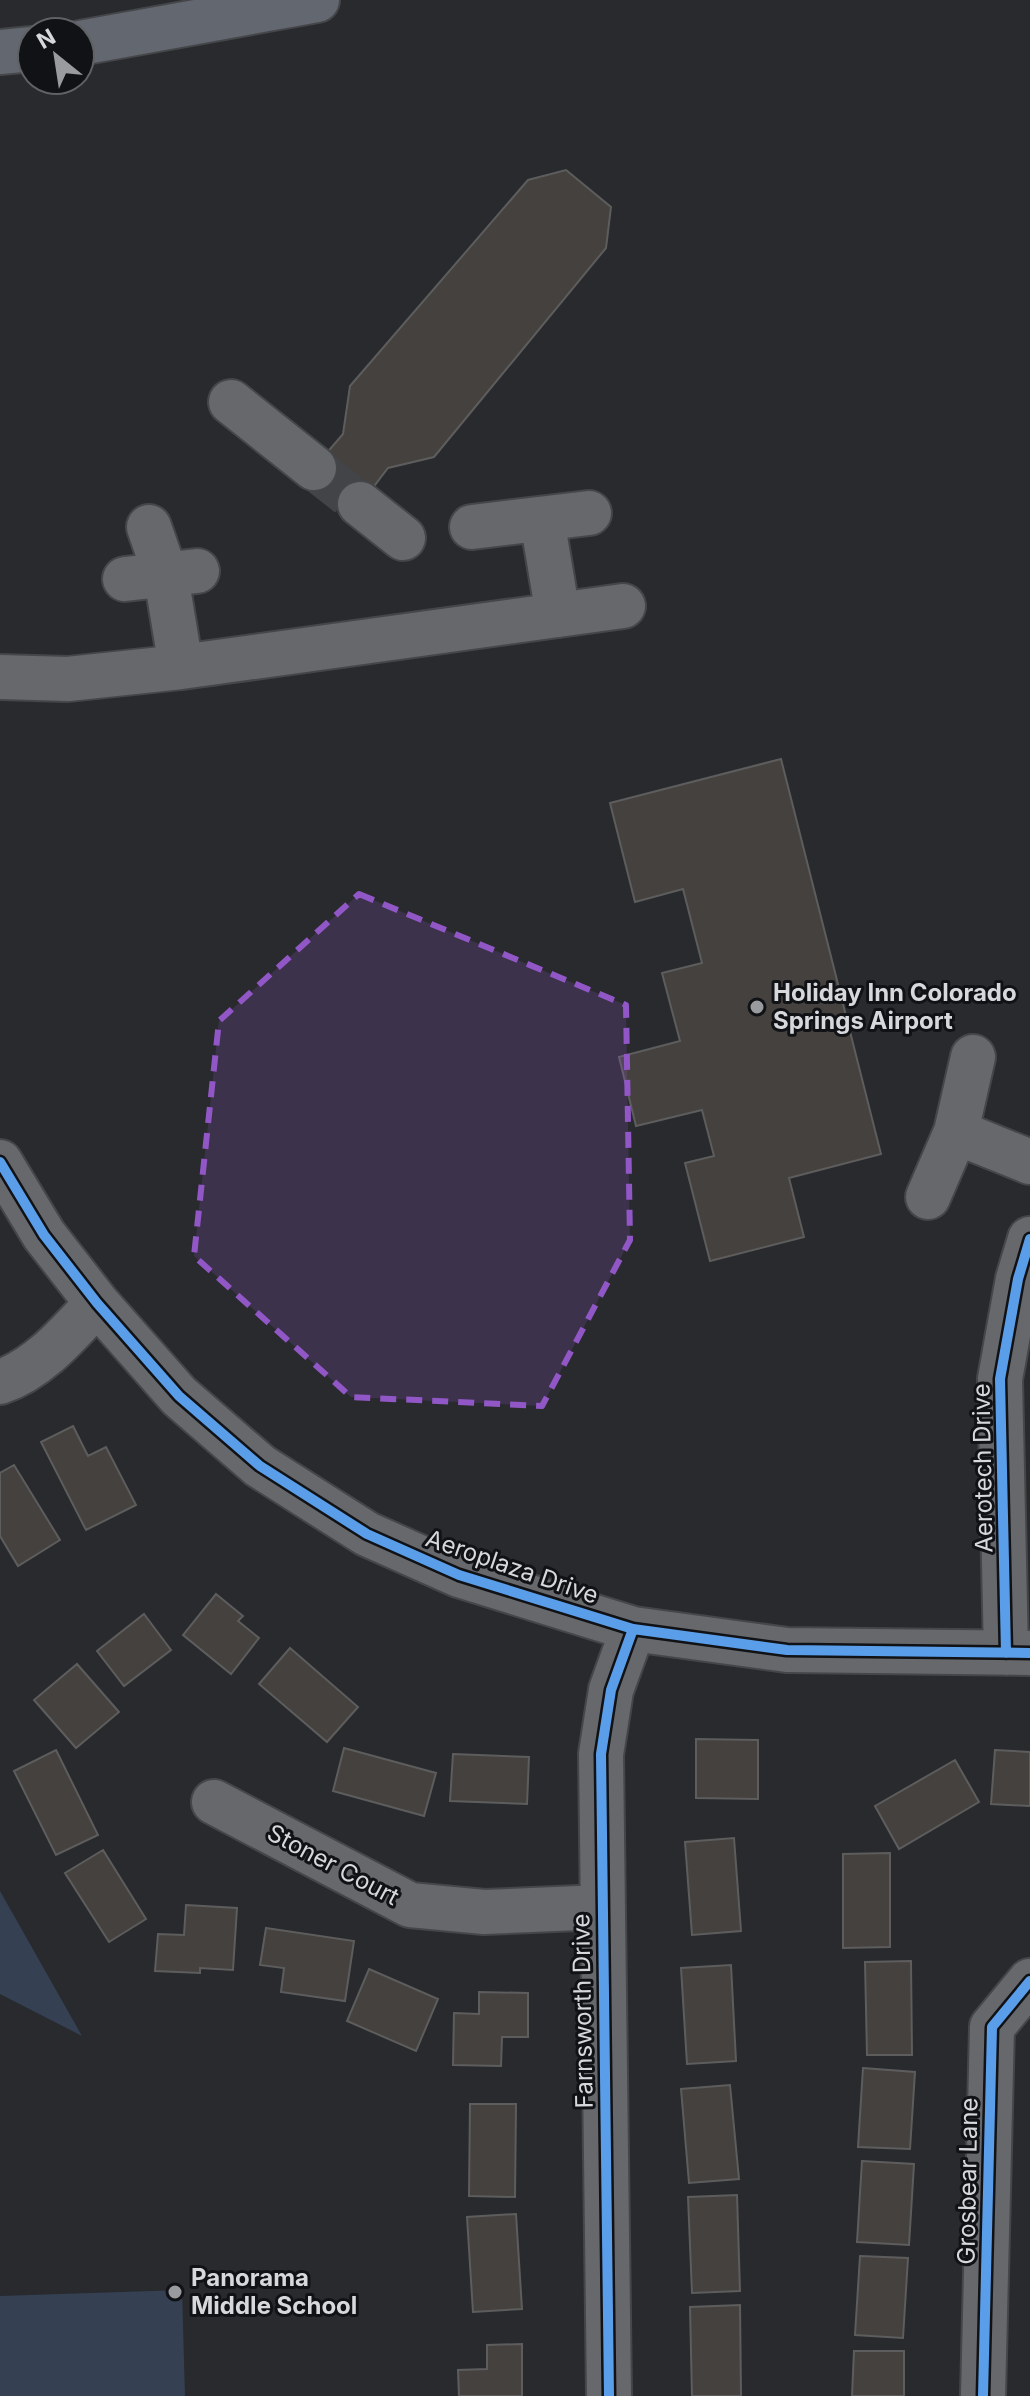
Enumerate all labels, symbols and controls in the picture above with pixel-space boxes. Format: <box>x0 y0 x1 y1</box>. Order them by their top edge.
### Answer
north arrow <box>16 16 96 96</box>
text: N <box>32 23 60 54</box>
place label: Holiday Inn Colorado Springs Airport <box>773 978 1017 1035</box>
marker: Holiday Inn Colorado Springs Airport <box>748 998 766 1016</box>
street label: Aerotech Drive <box>967 1383 998 1553</box>
street label: Aeroplaza Drive <box>422 1523 602 1610</box>
street label: Stoner Court <box>263 1818 404 1911</box>
street label: Farnsworth Drive <box>566 1913 599 2109</box>
street label: Grosbear Lane <box>952 2097 983 2265</box>
place label: Panorama Middle School <box>191 2263 357 2320</box>
marker: Panorama Middle School <box>166 2283 184 2301</box>

